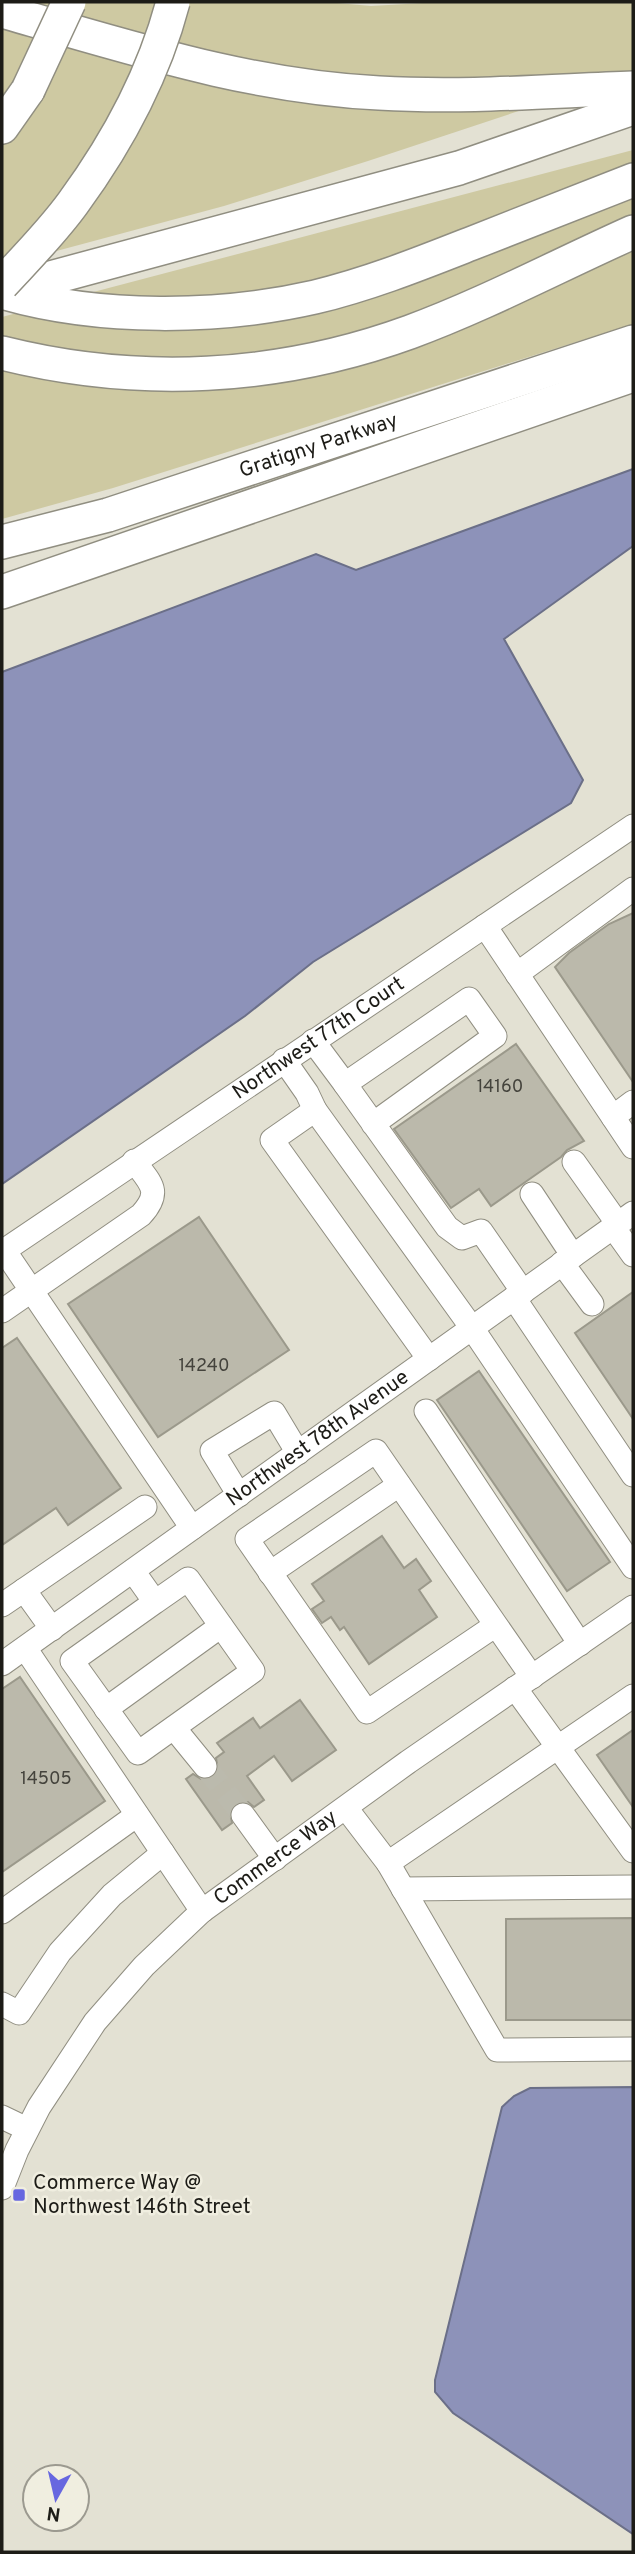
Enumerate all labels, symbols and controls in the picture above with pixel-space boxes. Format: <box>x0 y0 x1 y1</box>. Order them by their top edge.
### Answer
street label: Gratigny Parkway <box>236 407 401 484</box>
street label: Northwest 77th Court <box>227 971 410 1106</box>
house number: 14160 <box>477 1076 523 1099</box>
house number: 14240 <box>178 1355 230 1378</box>
street label: Northwest 78th Avenue <box>221 1364 414 1513</box>
house number: 14505 <box>20 1768 72 1791</box>
street label: Commerce Way <box>208 1804 343 1912</box>
place label: Commerce Way @ Northwest 146th Street <box>33 2170 251 2221</box>
marker: Commerce Way @ Northwest 146th Street <box>11 2187 27 2203</box>
north arrow <box>21 2463 91 2533</box>
text: N <box>45 2500 62 2526</box>

